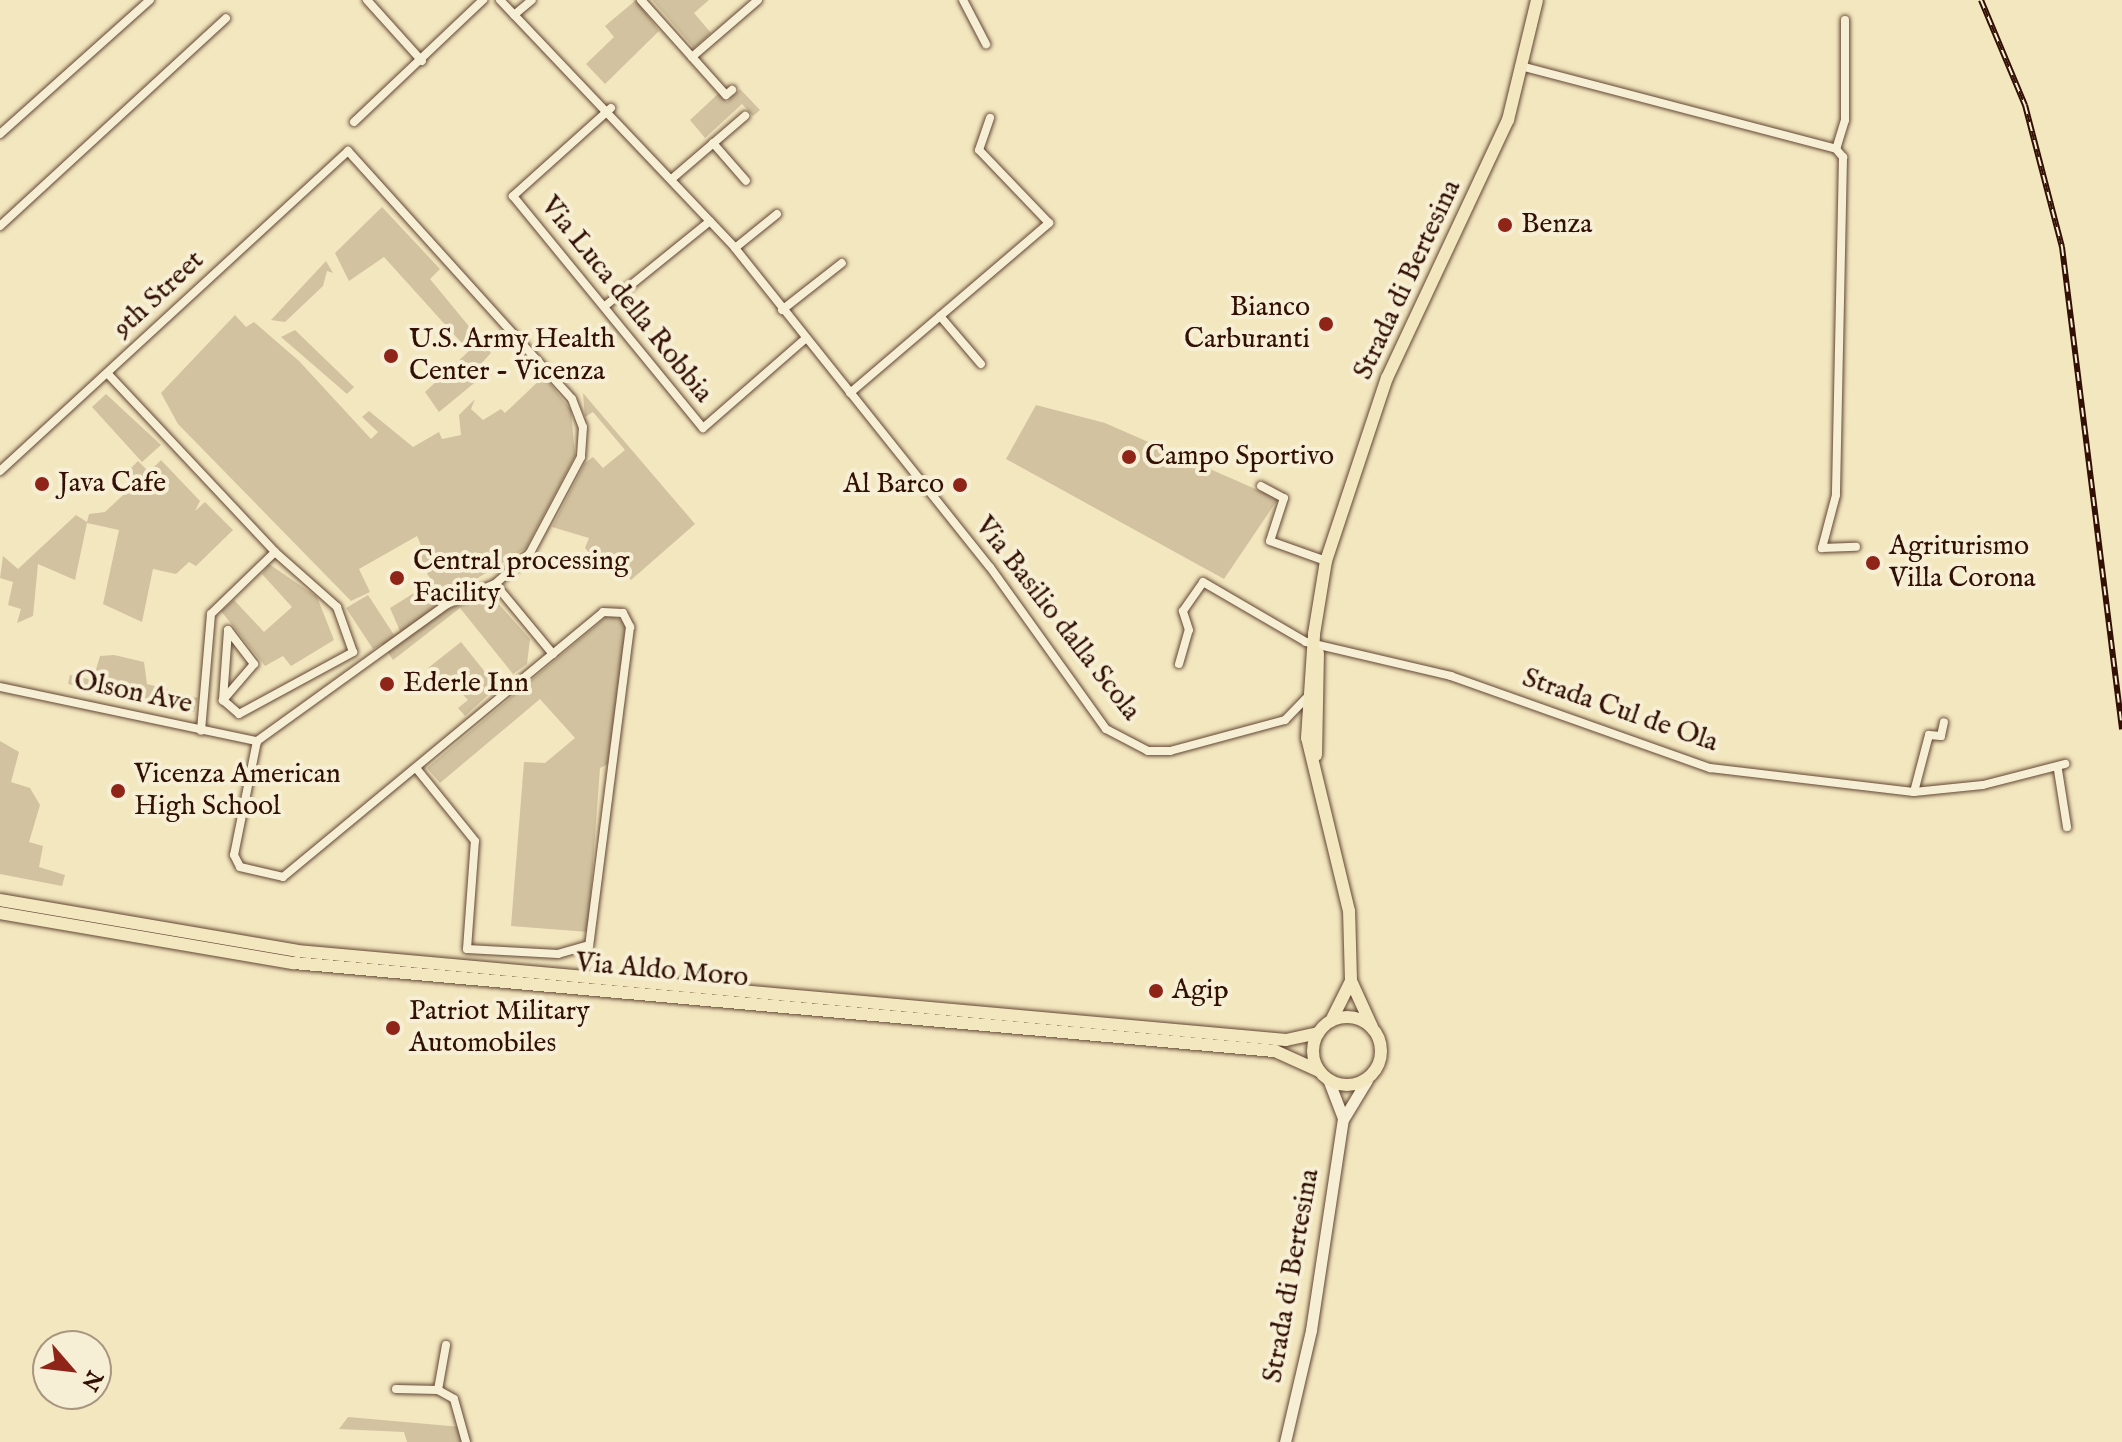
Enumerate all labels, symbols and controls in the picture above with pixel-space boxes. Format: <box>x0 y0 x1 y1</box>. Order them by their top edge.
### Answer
street label: Strada di Bertesina <box>1347 175 1469 385</box>
street label: Via Luca della Robbia <box>532 190 720 410</box>
place label: Benza <box>1521 208 1592 242</box>
marker: Benza <box>1496 216 1514 234</box>
street label: 9th Street <box>106 244 212 346</box>
place label: Bianco Carburanti <box>1184 291 1310 357</box>
marker: Bianco Carburanti <box>1317 315 1335 333</box>
place label: U.S. Army Health Center - Vicenza <box>409 323 615 389</box>
marker: U.S. Army Health Center - Vicenza <box>380 345 402 367</box>
place label: Campo Sportivo <box>1145 440 1334 474</box>
marker: Campo Sportivo <box>1120 448 1138 466</box>
place label: Java Cafe <box>58 467 166 501</box>
place label: Al Barco <box>843 468 944 502</box>
marker: Java Cafe <box>33 475 51 493</box>
marker: Al Barco <box>951 476 969 494</box>
street label: Via Basilio dalla Scola <box>967 510 1147 728</box>
place label: Agriturismo Villa Corona <box>1889 530 2036 596</box>
place label: Central processing Facility <box>413 545 629 611</box>
marker: Agriturismo Villa Corona <box>1864 554 1882 572</box>
marker: Central processing Facility <box>388 569 406 587</box>
street label: Strada Cul de Ola <box>1518 662 1722 760</box>
street label: Olson Ave <box>71 664 195 722</box>
place label: Ederle Inn <box>403 667 529 701</box>
marker: Ederle Inn <box>378 675 396 693</box>
place label: Vicenza American High School <box>134 758 341 824</box>
marker: Vicenza American High School <box>109 782 127 800</box>
street label: Via Aldo Moro <box>574 947 750 995</box>
place label: Agip <box>1172 974 1229 1008</box>
marker: Agip <box>1147 982 1165 1000</box>
place label: Patriot Military Automobiles <box>409 995 590 1061</box>
marker: Patriot Military Automobiles <box>384 1019 402 1037</box>
street label: Strada di Bertesina <box>1257 1166 1327 1386</box>
north arrow <box>32 1330 112 1410</box>
text: N <box>75 1365 108 1395</box>

